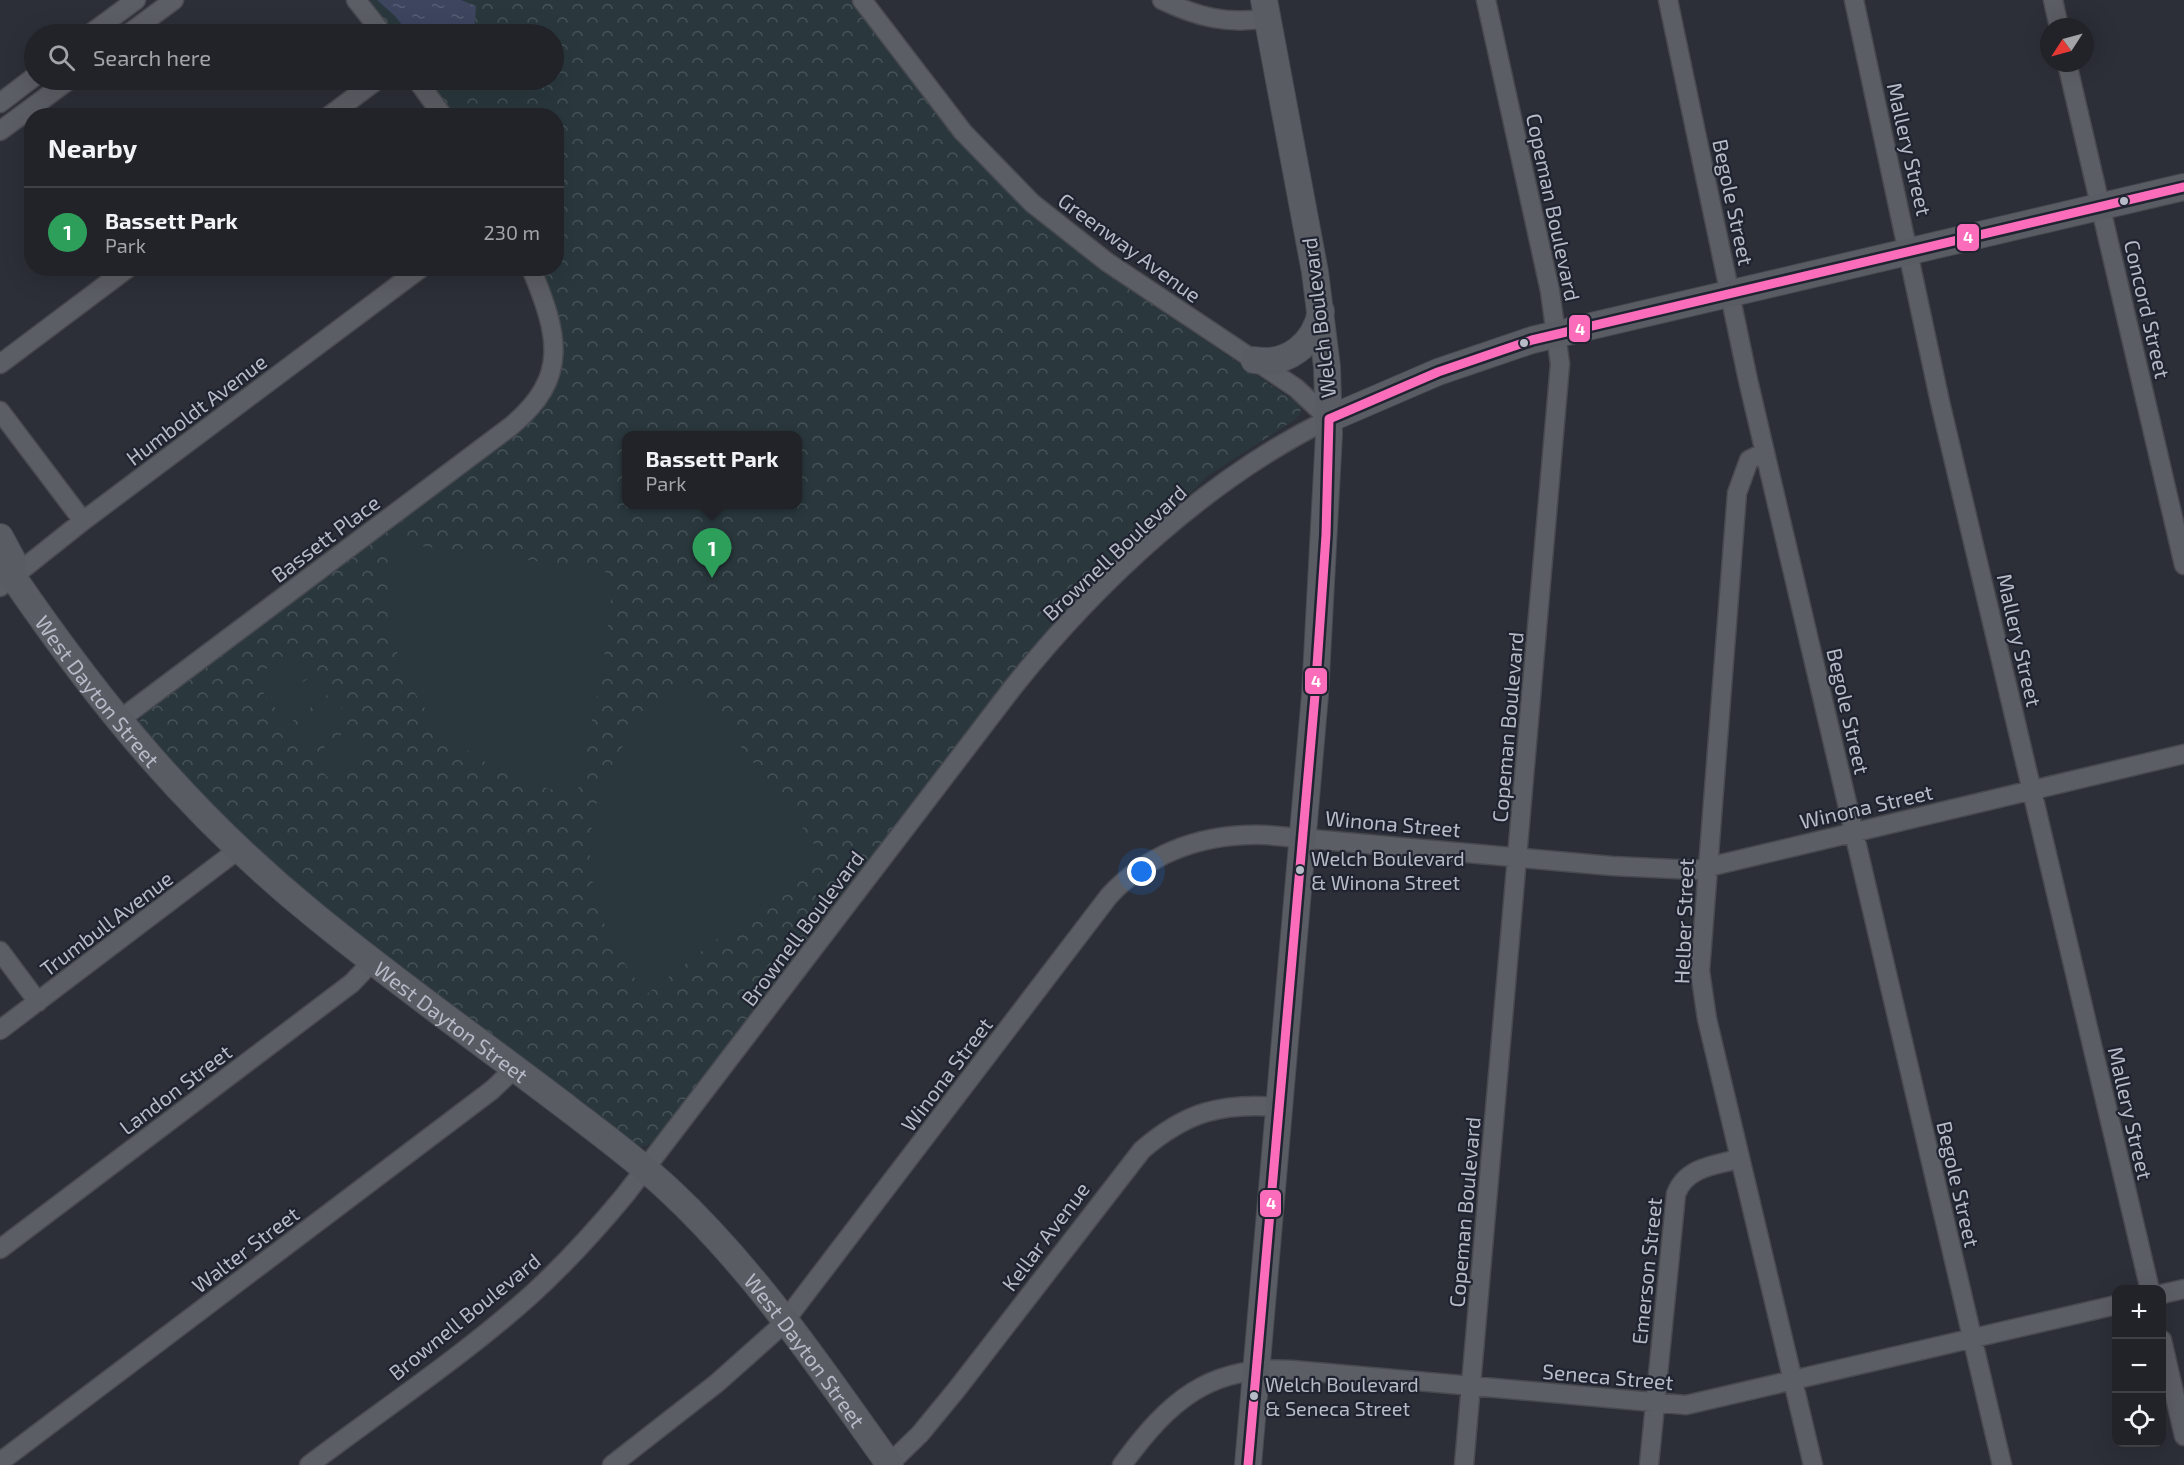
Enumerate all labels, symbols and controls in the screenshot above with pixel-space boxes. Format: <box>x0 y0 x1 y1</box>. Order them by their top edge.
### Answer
north arrow <box>2040 18 2094 72</box>
search box <box>24 24 564 90</box>
icon: search <box>45 41 78 74</box>
text: Search here <box>93 44 211 70</box>
street label: Mallery Street <box>1883 80 1937 218</box>
street label: Copeman Boulevard <box>1522 111 1586 303</box>
text: Nearby <box>48 132 137 163</box>
street label: Begole Street <box>1708 137 1760 267</box>
street label: Greenway Avenue <box>1054 187 1206 307</box>
unlabelled marker <box>2118 195 2130 207</box>
text: Bassett Park <box>105 207 238 233</box>
text: 1 <box>63 220 72 244</box>
text: 230 m <box>484 220 540 244</box>
line badge: 4 <box>1956 223 1980 252</box>
text: 4 <box>1963 227 1973 246</box>
text: Park <box>105 233 146 257</box>
street label: Welch Boulevard <box>1296 236 1340 400</box>
street label: Concord Street <box>2120 237 2176 381</box>
line badge: 4 <box>1568 314 1591 343</box>
text: 4 <box>1575 319 1585 338</box>
unlabelled marker <box>1518 337 1530 349</box>
street label: Humboldt Avenue <box>121 348 271 470</box>
popup <box>622 431 802 509</box>
text: Bassett Park <box>646 445 778 471</box>
text: Park <box>646 471 686 495</box>
street label: Brownell Boulevard <box>1037 479 1191 625</box>
street label: Bassett Place <box>266 489 384 587</box>
pin: 1 <box>692 528 732 578</box>
street label: Mallery Street <box>1993 571 2047 709</box>
street label: West Dayton Street <box>31 610 165 772</box>
street label: Copeman Boulevard <box>1486 631 1528 823</box>
street label: Begole Street <box>1822 646 1876 776</box>
line badge: 4 <box>1304 667 1328 695</box>
text: 4 <box>1311 671 1321 690</box>
street label: Winona Street <box>1797 779 1935 833</box>
street label: Winona Street <box>1324 805 1462 841</box>
street label: Brownell Boulevard <box>736 846 868 1010</box>
place label: Welch Boulevard & Winona Street <box>1311 846 1465 894</box>
your location <box>1127 857 1156 886</box>
street label: Helber Street <box>1668 858 1698 984</box>
marker: Welch Boulevard & Winona Street <box>1294 864 1306 876</box>
street label: Trumbull Avenue <box>35 865 177 981</box>
street label: West Dayton Street <box>370 955 534 1087</box>
street label: Winona Street <box>895 1012 997 1136</box>
street label: Landon Street <box>114 1039 236 1139</box>
street label: Mallery Street <box>2104 1044 2158 1182</box>
street label: Copeman Boulevard <box>1443 1116 1485 1308</box>
street label: Begole Street <box>1932 1119 1986 1249</box>
street label: Kellar Avenue <box>996 1177 1094 1295</box>
line badge: 4 <box>1259 1189 1282 1218</box>
text: 4 <box>1266 1193 1276 1212</box>
street label: Emerson Street <box>1626 1196 1666 1346</box>
street label: Walter Street <box>187 1201 303 1297</box>
street label: Brownell Boulevard <box>383 1247 545 1385</box>
street label: West Dayton Street <box>740 1268 871 1432</box>
map controls <box>2112 1285 2166 1447</box>
button: + <box>2112 1285 2166 1339</box>
button: − <box>2112 1339 2166 1393</box>
street label: Seneca Street <box>1541 1358 1675 1394</box>
place label: Welch Boulevard & Seneca Street <box>1265 1372 1419 1420</box>
marker: Welch Boulevard & Seneca Street <box>1248 1390 1260 1402</box>
button: locate <box>2112 1393 2166 1447</box>

